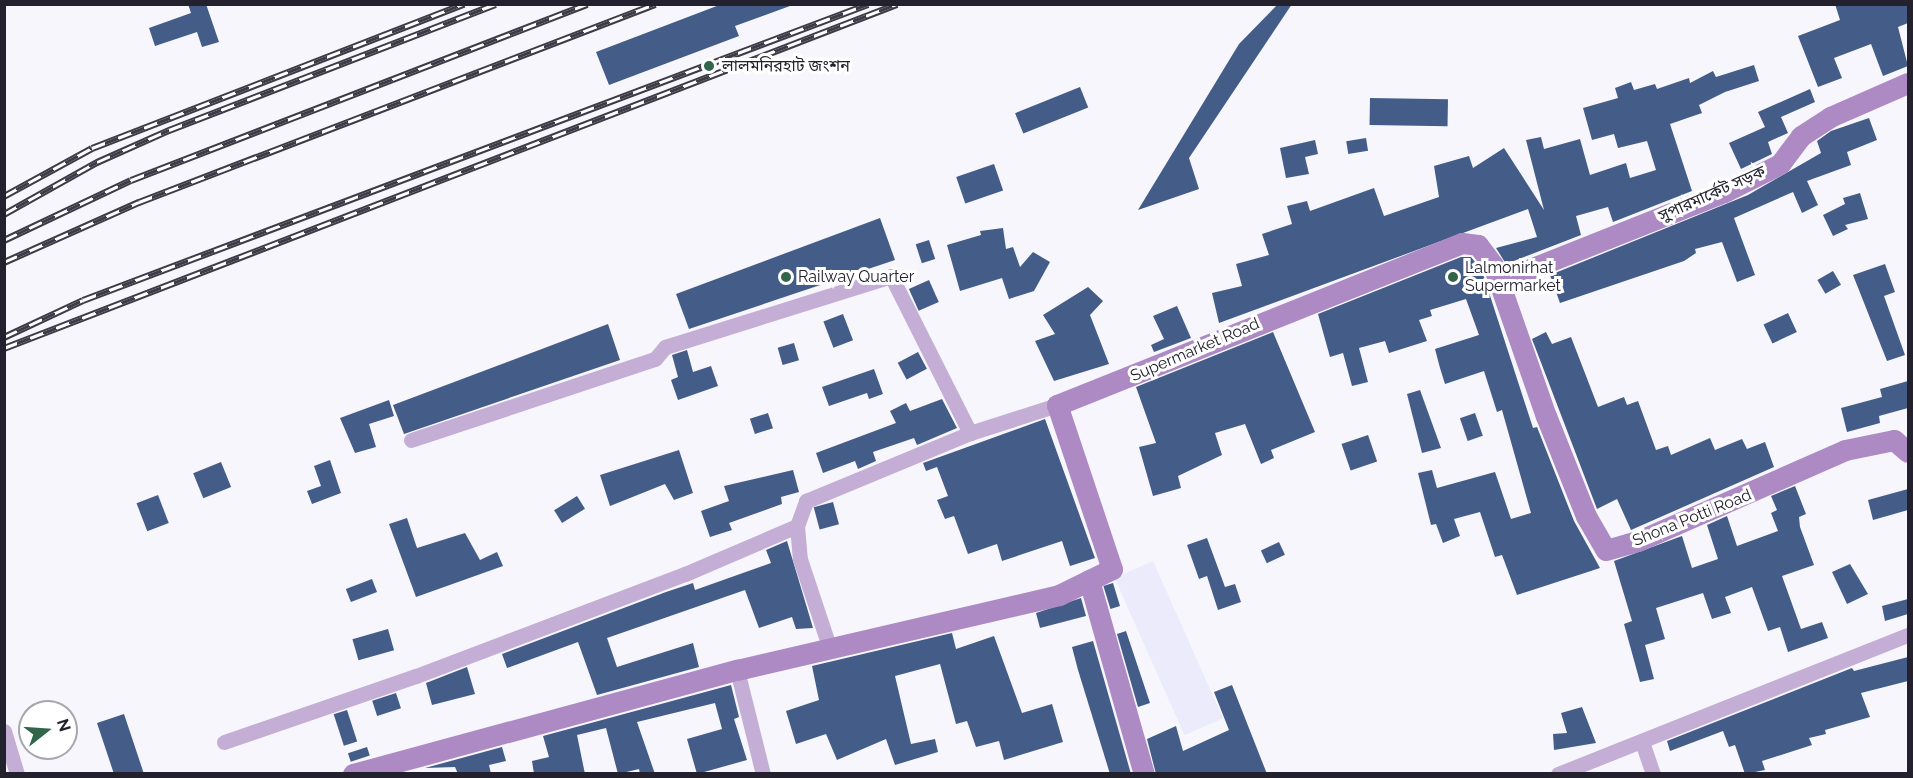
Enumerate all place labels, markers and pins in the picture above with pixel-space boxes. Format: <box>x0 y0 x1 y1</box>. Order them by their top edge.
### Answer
place label: লালমনিরহাট জংশন <box>722 56 850 76</box>
marker: লালমনিরহাট জংশন <box>700 57 718 75</box>
place label: Lalmonirhat Supermarket <box>1465 258 1561 296</box>
place label: Railway Quarter <box>798 267 915 287</box>
marker: Railway Quarter <box>779 270 793 284</box>
marker: Lalmonirhat Supermarket <box>1446 270 1460 284</box>

